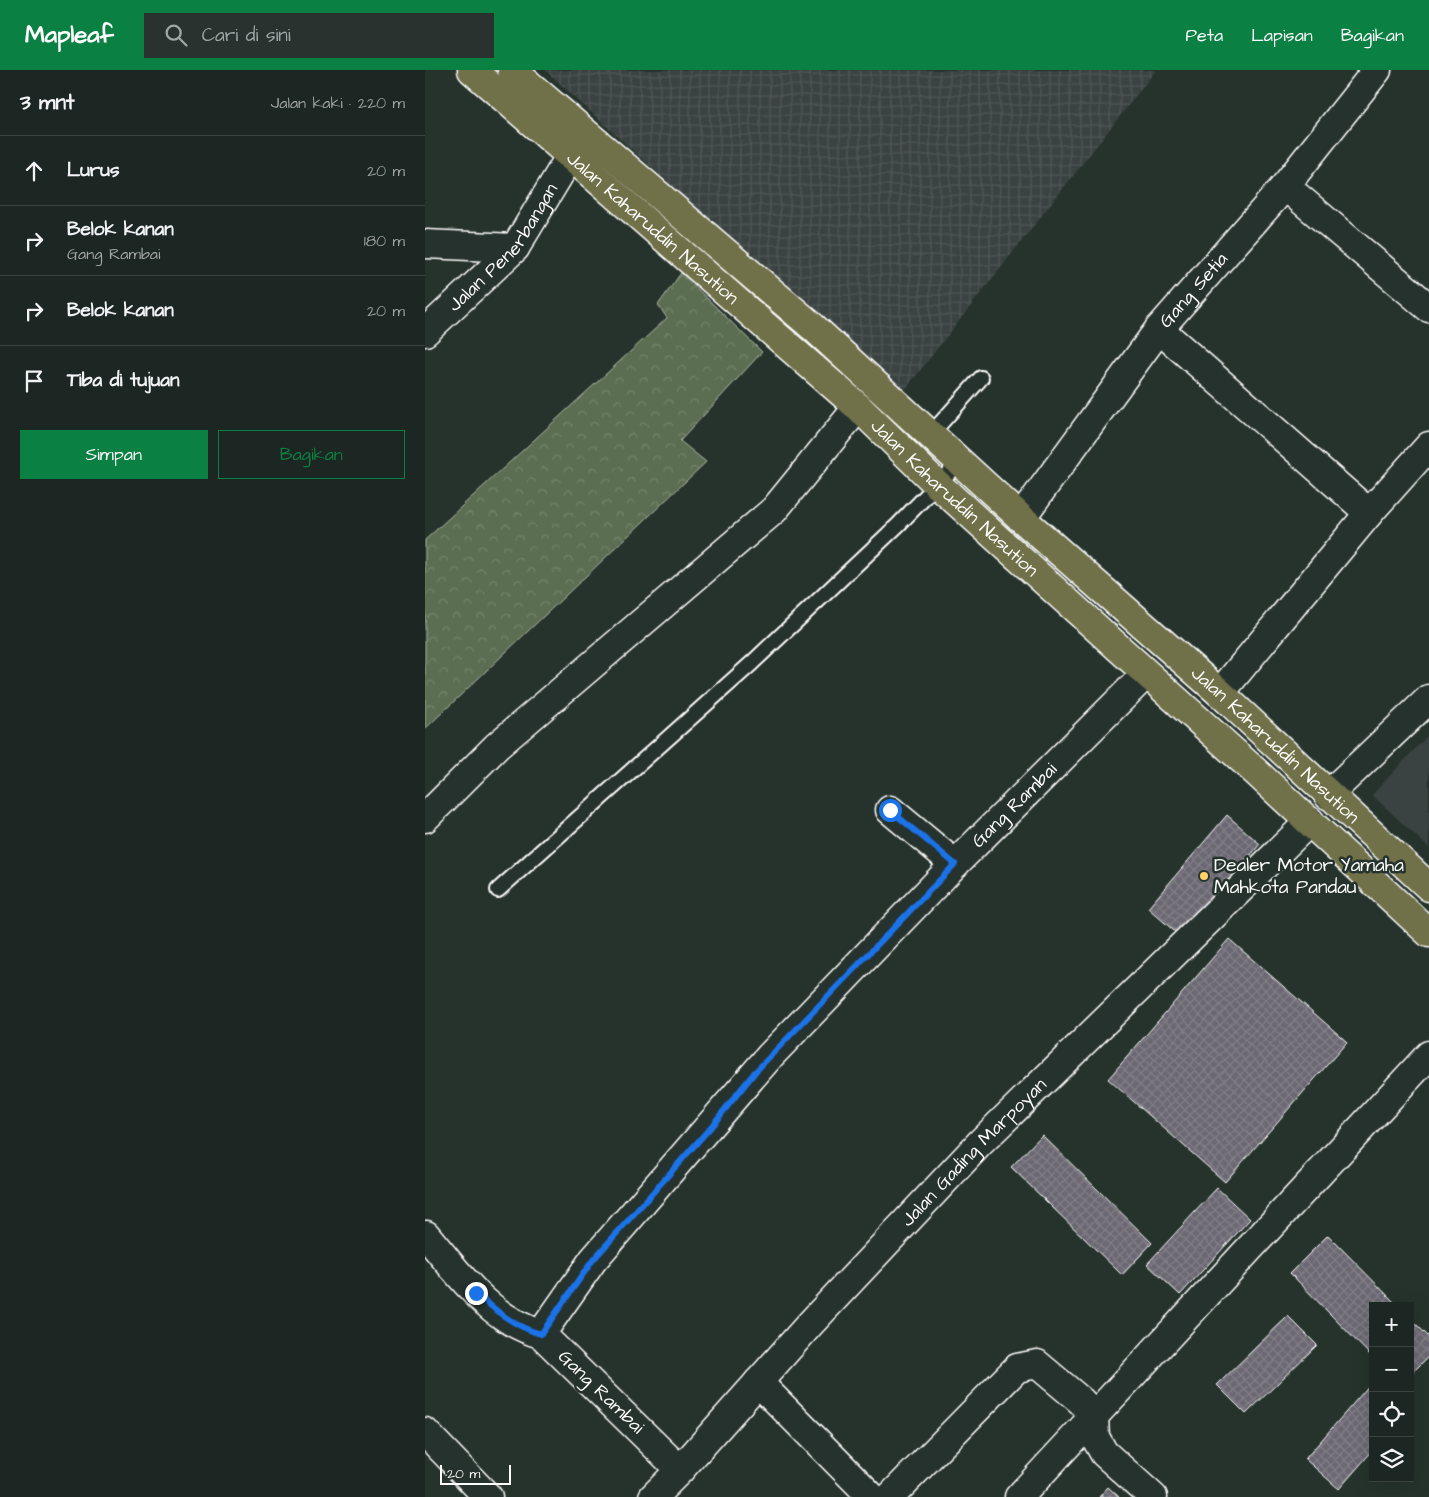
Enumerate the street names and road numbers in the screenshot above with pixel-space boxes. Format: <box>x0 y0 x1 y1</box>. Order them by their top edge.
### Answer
street label: Jalan Kaharuddin Nasution <box>561 145 745 311</box>
street label: Jalan Penerbangan <box>442 178 564 318</box>
street label: Gang Setia <box>1153 246 1234 334</box>
street label: Jalan Kaharuddin Nasution <box>864 413 1045 583</box>
street label: Jalan Kaharuddin Nasution <box>1185 660 1366 830</box>
street label: Gang Rambai <box>965 756 1063 854</box>
street label: Jalan Gading Marpoyan <box>895 1072 1053 1233</box>
street label: Gang Rambai <box>551 1344 650 1441</box>

